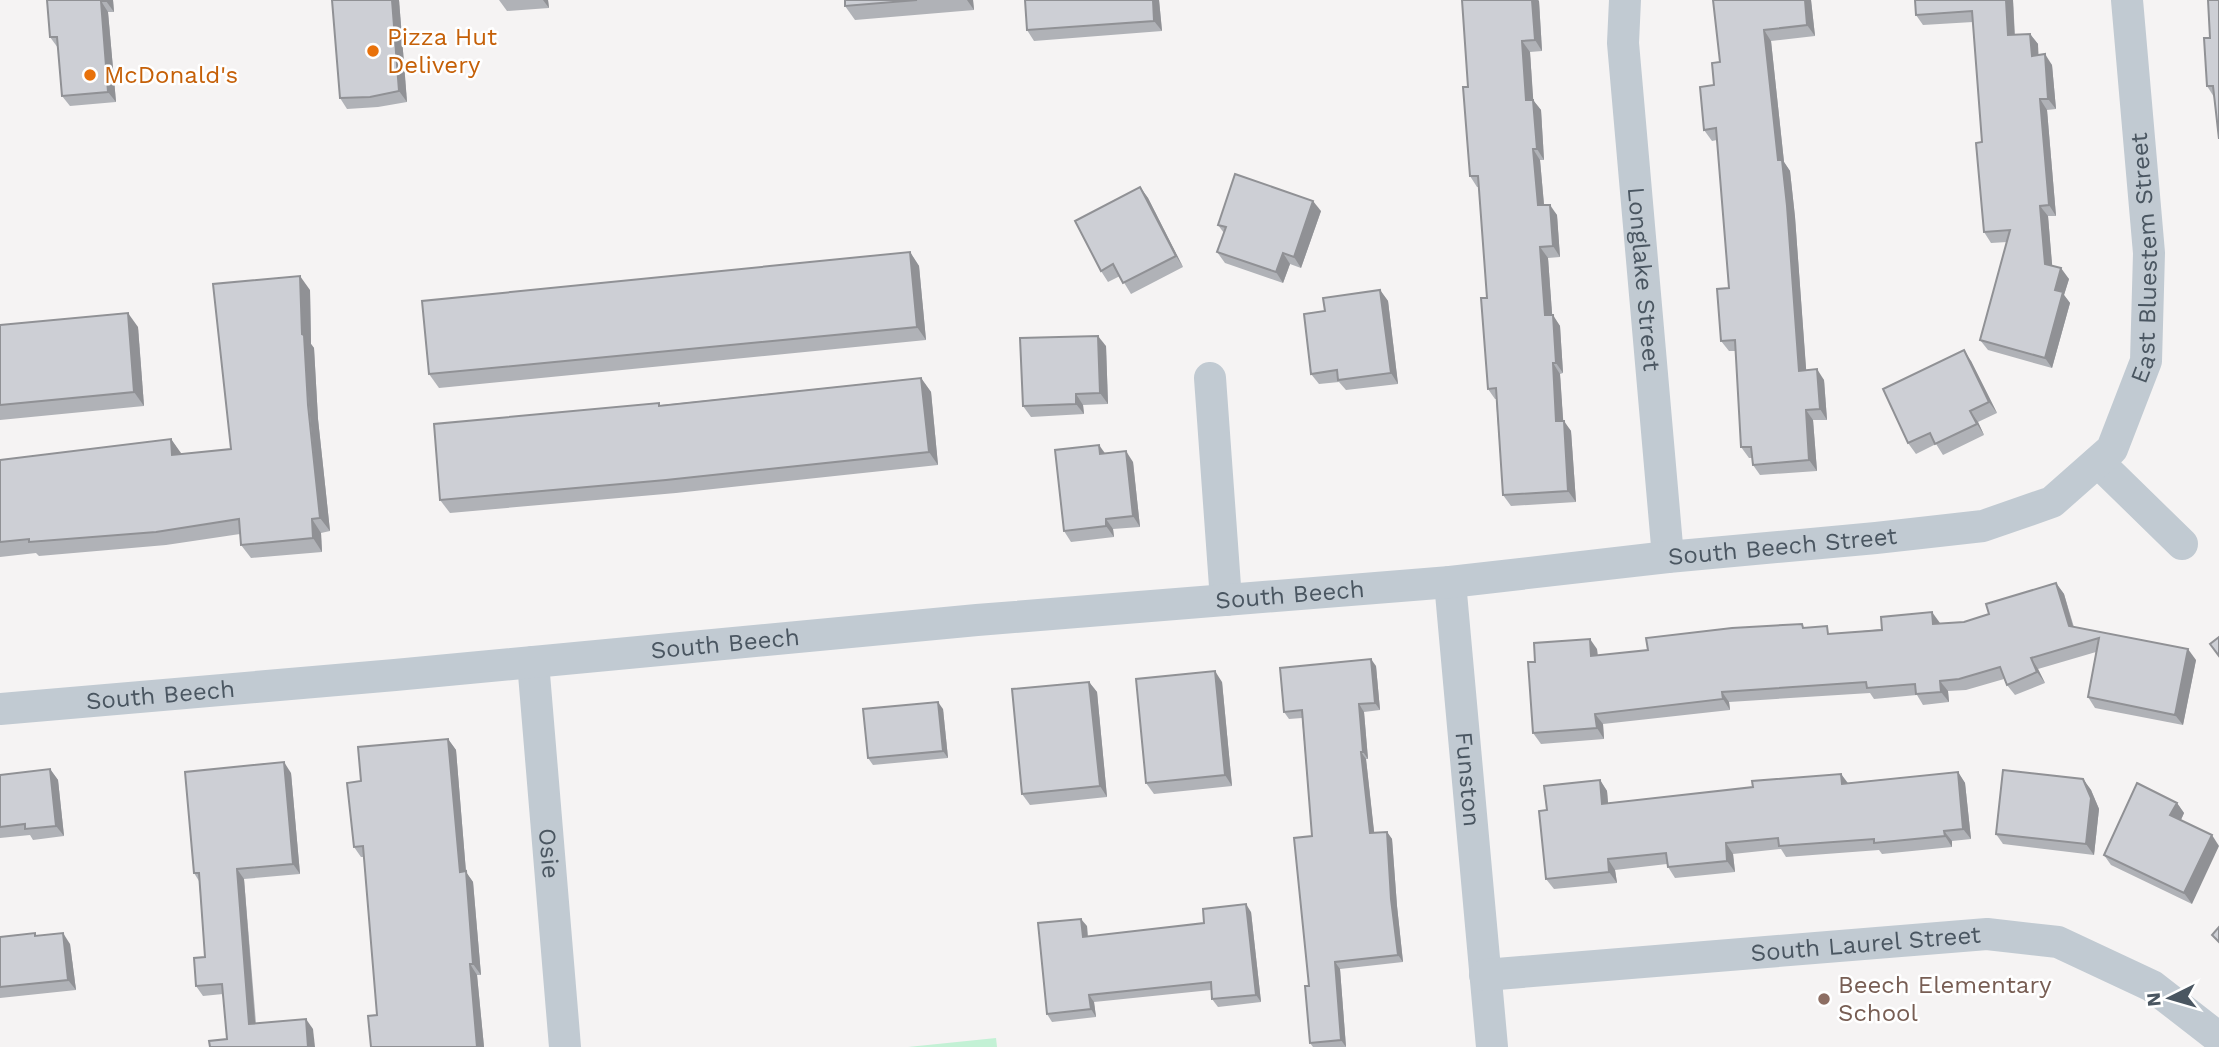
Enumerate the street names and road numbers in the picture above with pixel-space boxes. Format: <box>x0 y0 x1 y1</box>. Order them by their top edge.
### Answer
street label: East Bluestem Street <box>2125 132 2163 387</box>
street label: Longlake Street <box>1622 186 1666 372</box>
street label: South Beech Street <box>1667 522 1899 571</box>
street label: South Beech <box>1214 575 1366 615</box>
street label: South Beech <box>649 623 801 665</box>
street label: South Beech <box>85 675 236 716</box>
street label: Funston <box>1450 730 1486 828</box>
street label: Osie <box>533 827 565 880</box>
street label: South Laurel Street <box>1750 921 1982 967</box>

